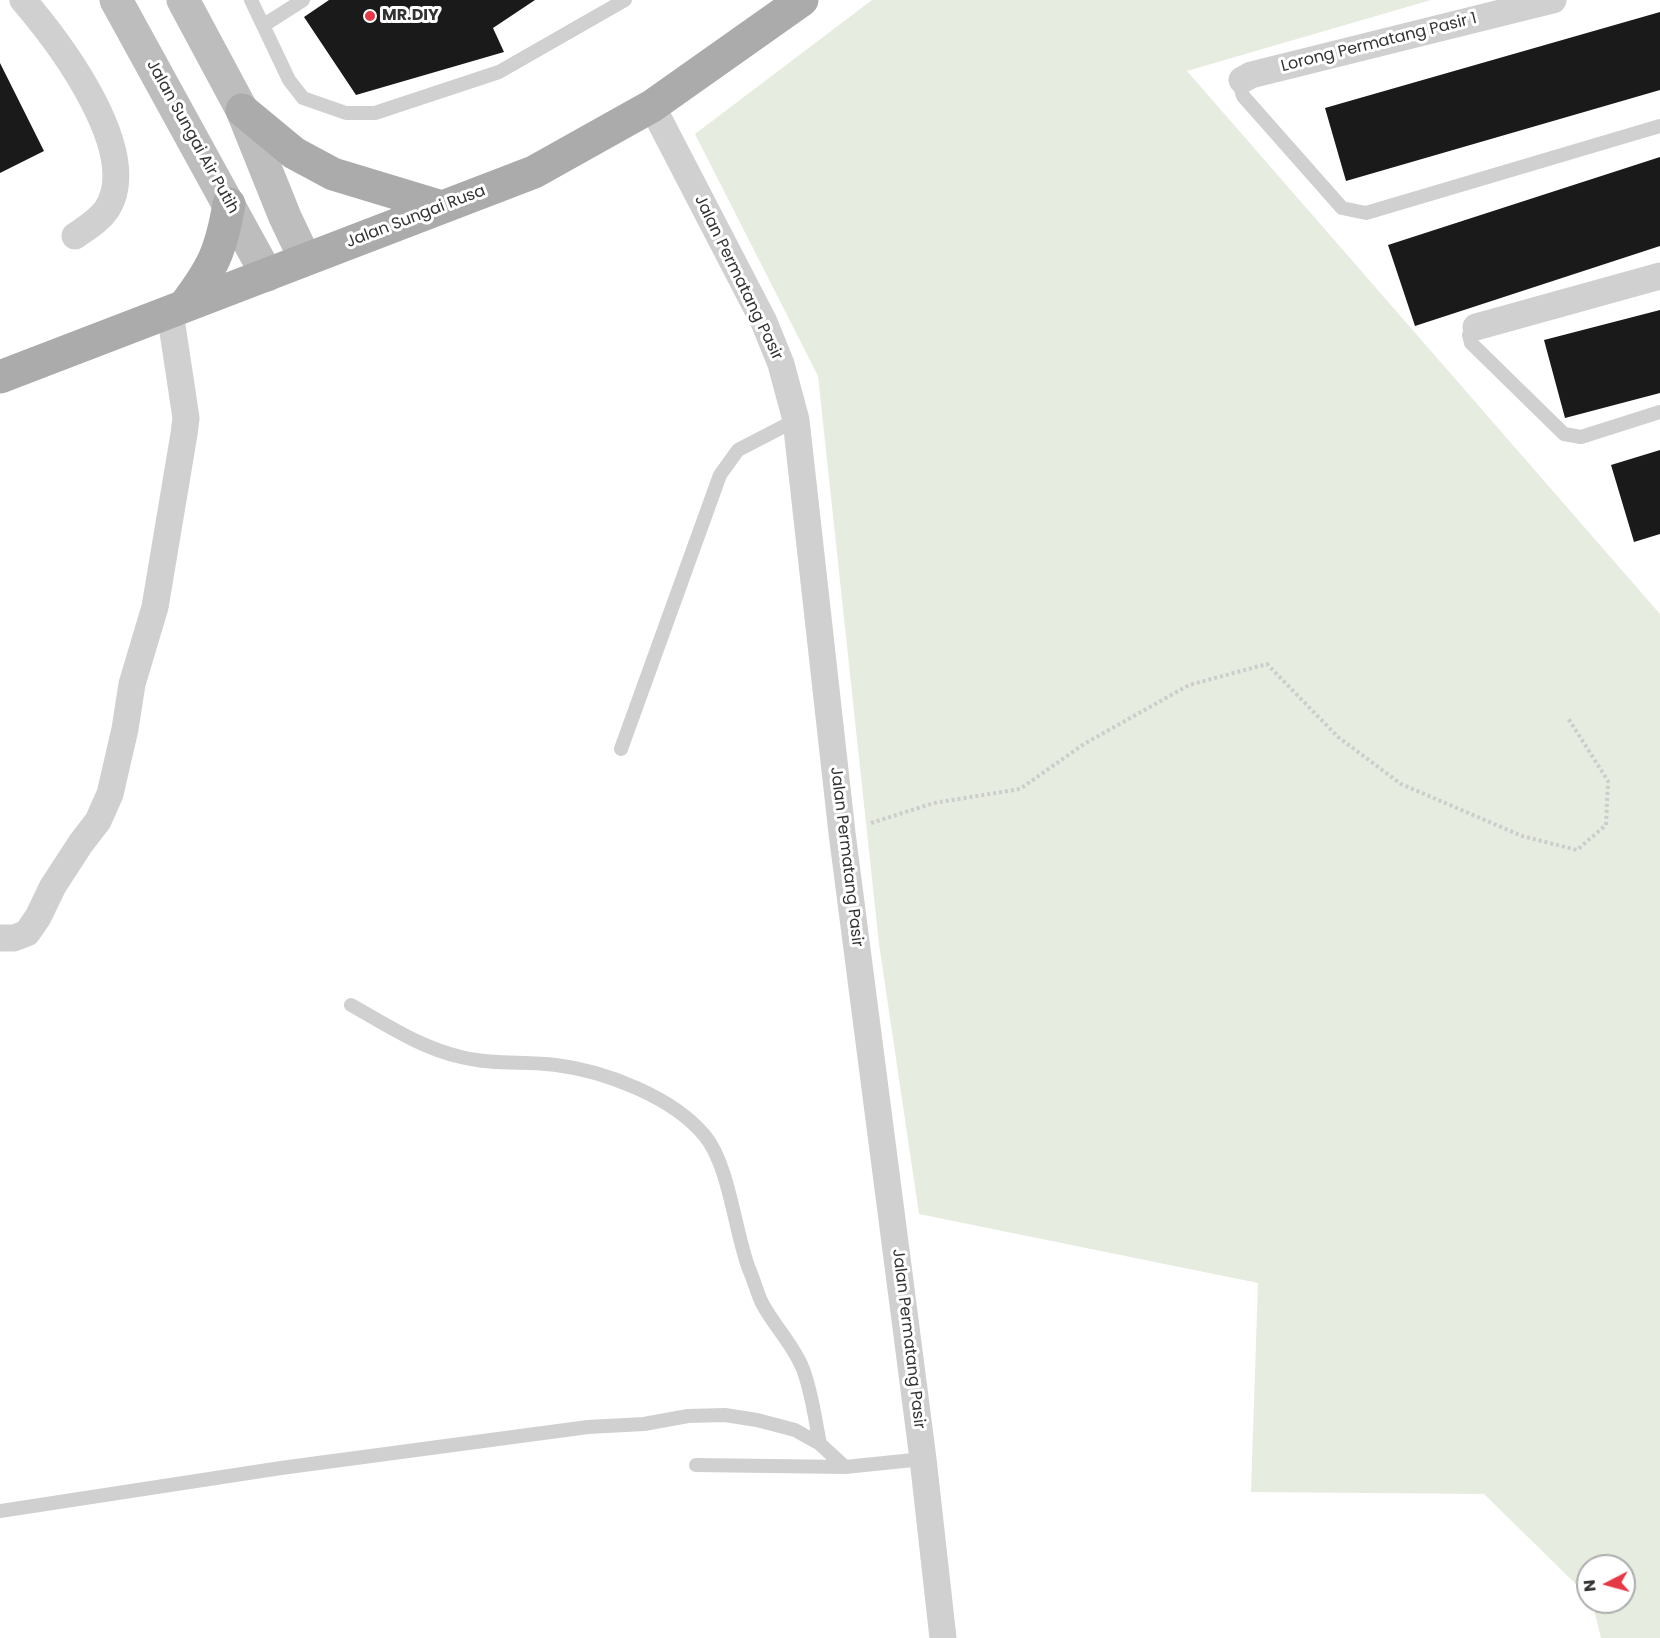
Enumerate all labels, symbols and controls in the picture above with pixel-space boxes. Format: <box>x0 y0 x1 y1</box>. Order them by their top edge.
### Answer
place label: MR.DIY <box>382 6 439 26</box>
marker: MR.DIY <box>363 9 377 23</box>
street label: Lorong Permatang Pasir 1 <box>1279 9 1479 77</box>
street label: Jalan Sungai Air Putih <box>142 57 242 217</box>
street label: Jalan Sungai Rusa <box>344 182 488 252</box>
street label: Jalan Permatang Pasir <box>690 192 786 364</box>
street label: Jalan Permatang Pasir <box>825 766 867 948</box>
street label: Jalan Permatang Pasir <box>887 1248 929 1430</box>
north arrow <box>1576 1554 1636 1614</box>
text: N <box>1578 1579 1602 1593</box>

